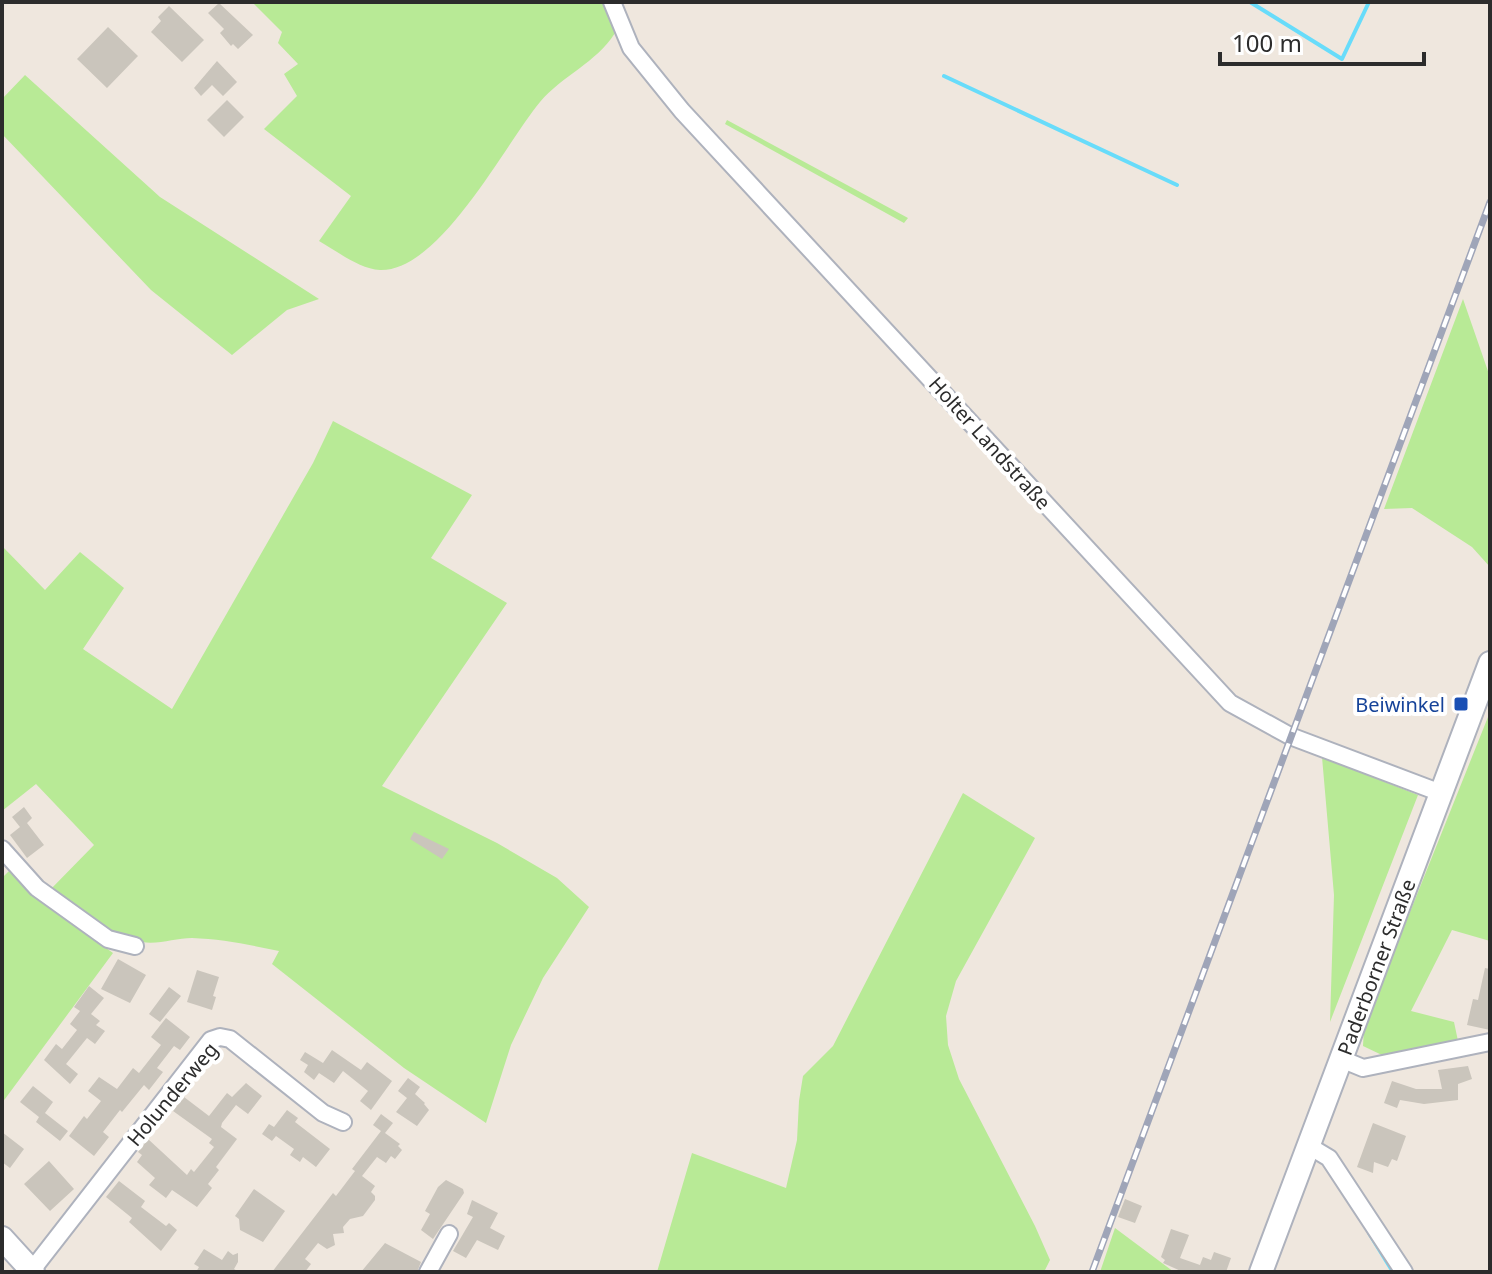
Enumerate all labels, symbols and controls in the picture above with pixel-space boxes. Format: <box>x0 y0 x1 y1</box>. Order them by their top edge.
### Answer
scale bar <box>1220 16 1424 66</box>
text: 100 m <box>1232 26 1302 59</box>
street label: Holter Landstraße <box>923 371 1057 515</box>
place label: Beiwinkel <box>1355 691 1445 718</box>
marker: Beiwinkel <box>1452 695 1470 713</box>
street label: Paderborner Straße <box>1330 875 1421 1059</box>
street label: Holunderweg <box>121 1036 223 1152</box>

